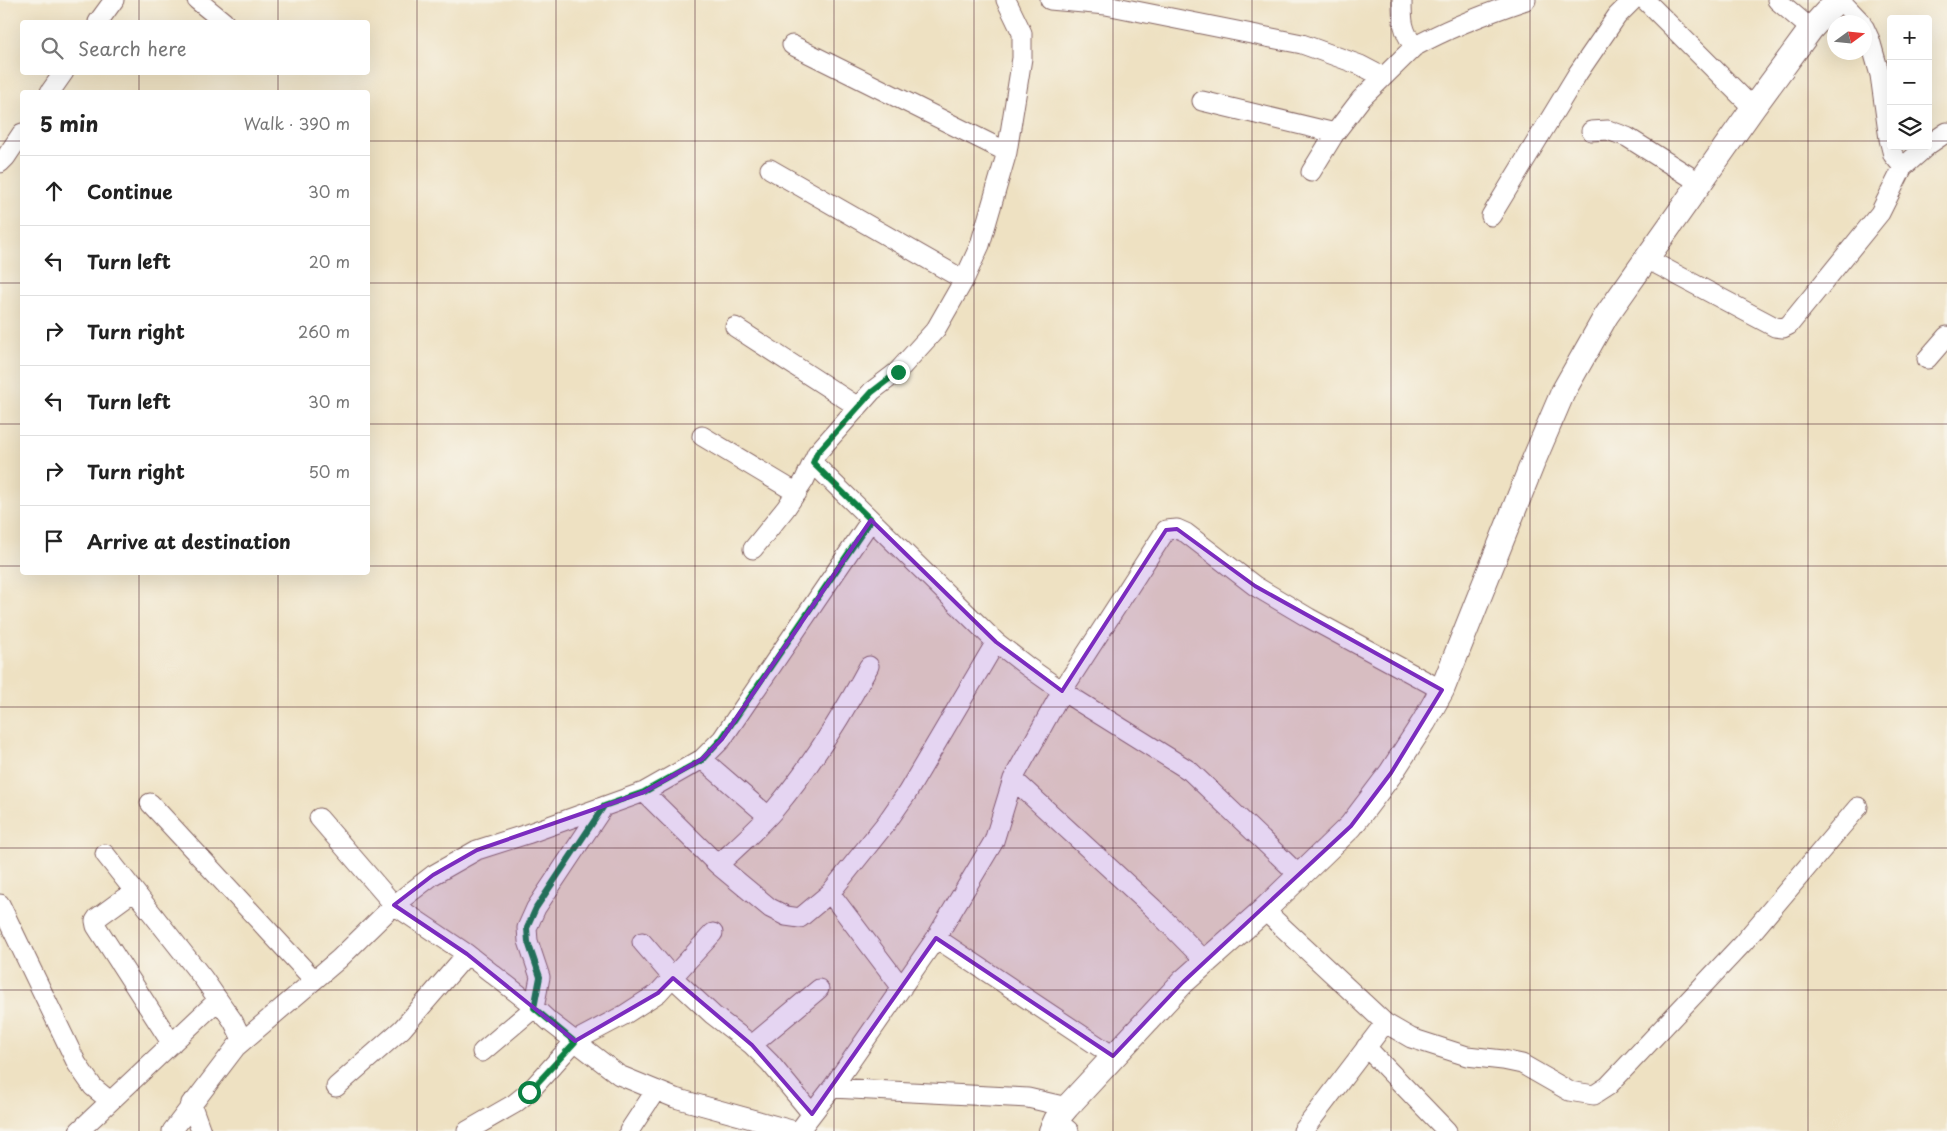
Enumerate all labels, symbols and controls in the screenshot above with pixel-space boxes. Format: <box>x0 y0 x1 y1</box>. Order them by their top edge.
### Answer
north arrow <box>1827 15 1872 60</box>
map controls <box>1887 15 1932 150</box>
button: + <box>1887 15 1932 60</box>
search box <box>20 20 370 75</box>
icon: search <box>38 34 66 62</box>
text: Search here <box>78 34 187 62</box>
button: − <box>1887 60 1932 105</box>
button: layers <box>1887 105 1932 150</box>
text: 5 min <box>40 107 98 139</box>
text: Walk · 390 m <box>244 111 350 135</box>
icon: ahead <box>40 177 68 205</box>
text: Continue <box>87 177 173 205</box>
text: 30 m <box>308 179 350 203</box>
icon: left <box>40 247 68 275</box>
text: Turn left <box>87 247 171 275</box>
text: 20 m <box>309 249 350 273</box>
icon: right <box>40 317 68 345</box>
text: Turn right <box>87 317 185 345</box>
text: 260 m <box>298 319 350 343</box>
route end <box>887 361 910 384</box>
icon: left <box>40 387 68 415</box>
text: Turn left <box>87 387 171 415</box>
text: 30 m <box>308 389 350 413</box>
icon: right <box>40 457 68 485</box>
text: Turn right <box>87 457 185 485</box>
text: 50 m <box>309 459 350 483</box>
icon: arrive <box>40 527 68 555</box>
text: Arrive at destination <box>87 527 291 555</box>
route start <box>518 1081 541 1104</box>

